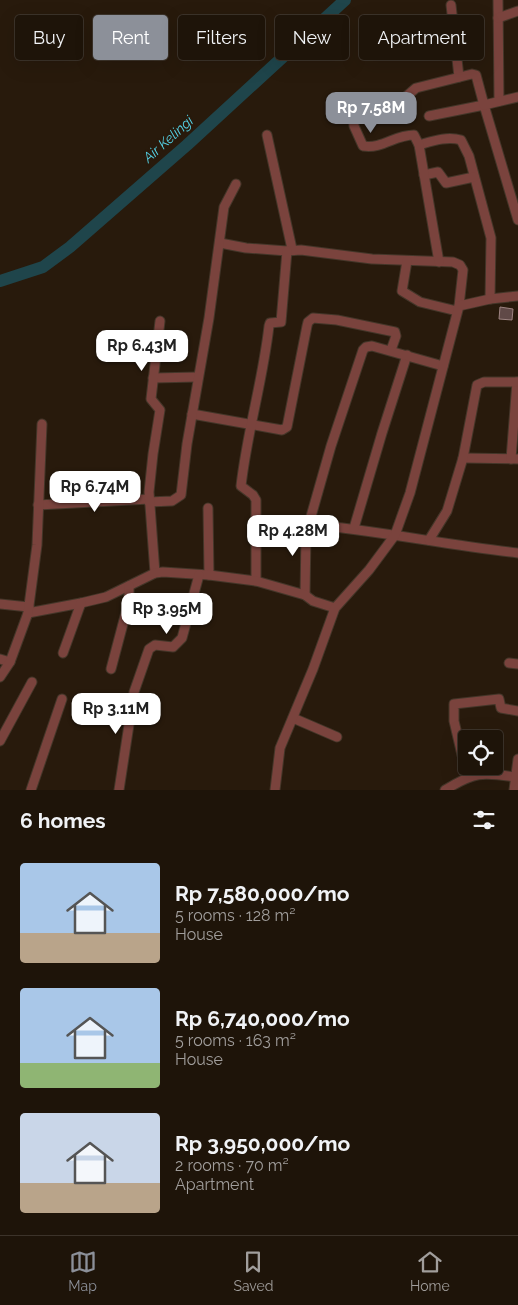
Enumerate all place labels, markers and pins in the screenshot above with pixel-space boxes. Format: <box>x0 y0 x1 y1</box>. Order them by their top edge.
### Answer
pin: Rp 7.58M <box>319 92 423 134</box>
pin: Rp 6.43M <box>90 330 194 372</box>
pin: Rp 6.74M <box>43 470 147 513</box>
pin: Rp 4.28M <box>241 514 345 557</box>
pin: Rp 3.95M <box>115 592 219 635</box>
pin: Rp 3.11M <box>64 692 168 735</box>

